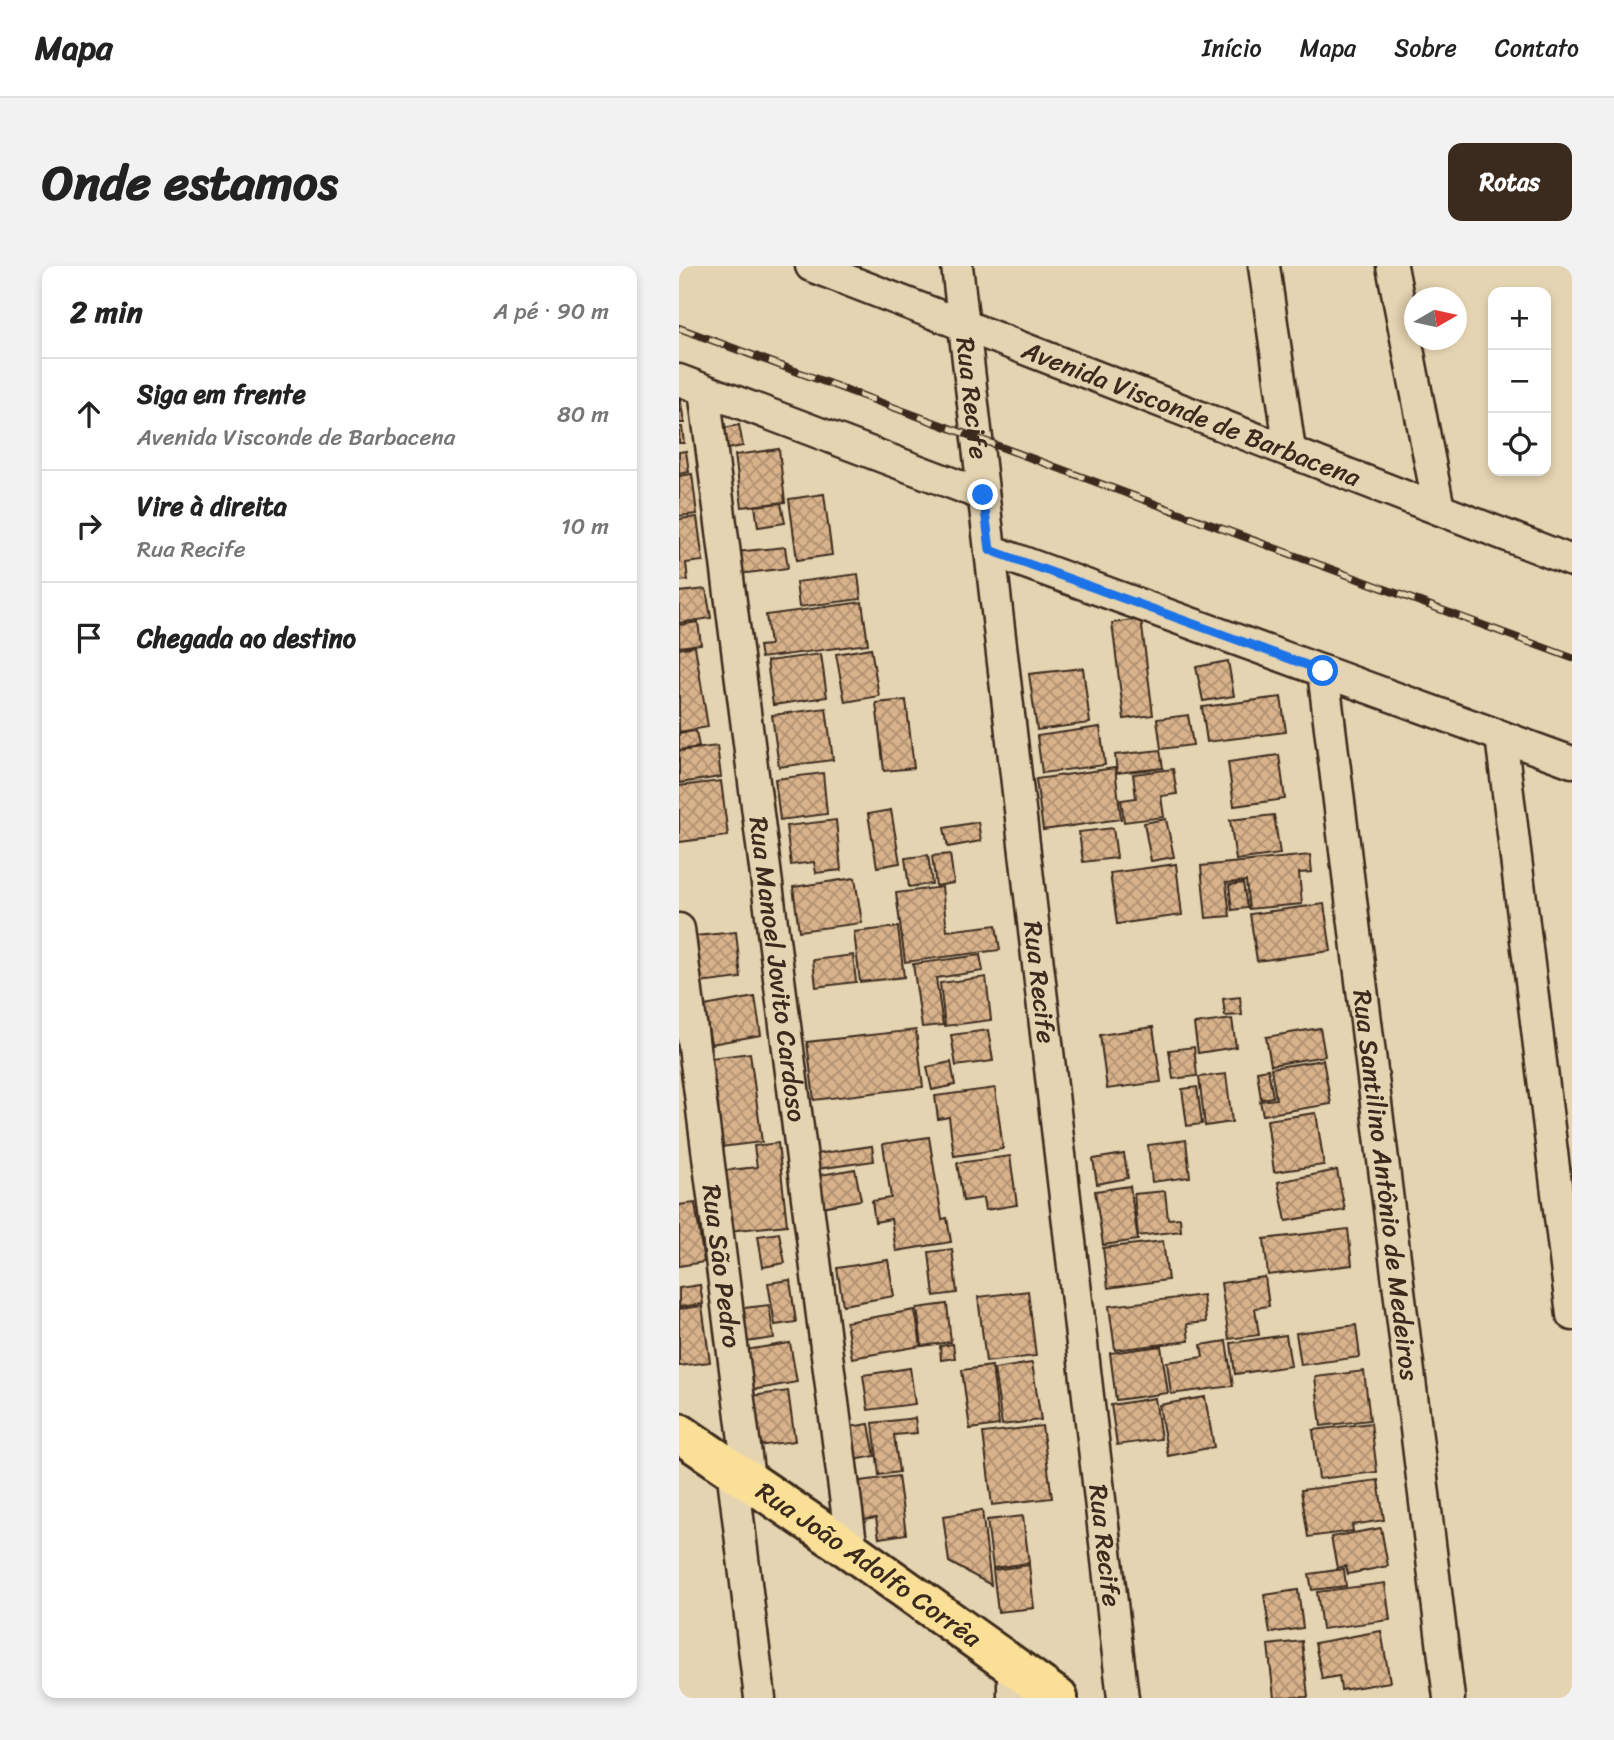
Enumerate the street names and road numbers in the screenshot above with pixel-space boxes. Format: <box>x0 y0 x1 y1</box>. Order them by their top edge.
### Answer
street label: Avenida Visconde de Barbacena <box>1014 327 1368 500</box>
street label: Rua Recife <box>942 335 1002 462</box>
street label: Rua Manoel Jovito Cardoso <box>736 814 820 1125</box>
street label: Rua Recife <box>1010 919 1070 1046</box>
street label: Rua Santilino Antônio de Medeiros <box>1339 987 1433 1383</box>
street label: Rua São Pedro <box>689 1182 755 1351</box>
street label: Rua João Adolfo Corrêa <box>746 1469 992 1660</box>
street label: Rua Recife <box>1075 1482 1135 1609</box>

